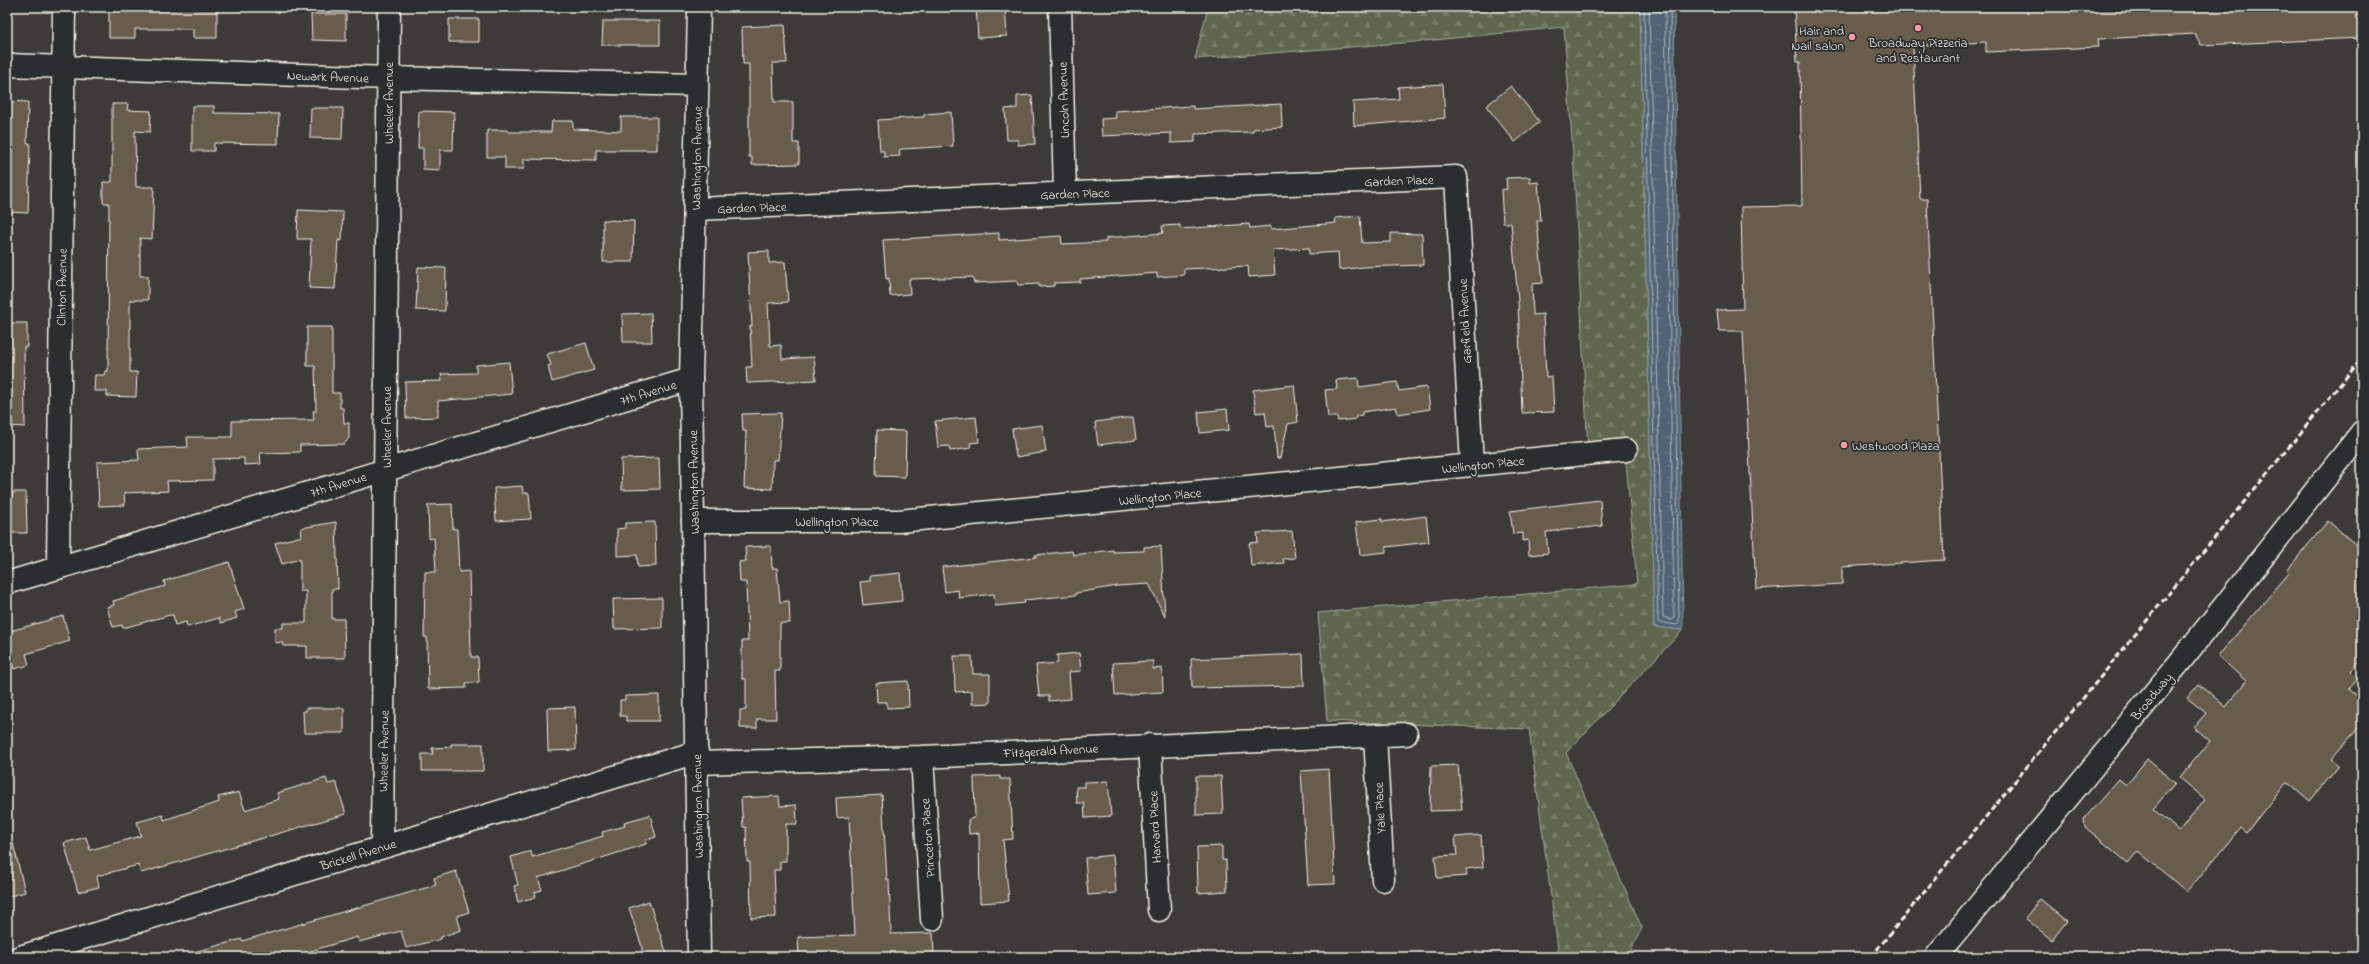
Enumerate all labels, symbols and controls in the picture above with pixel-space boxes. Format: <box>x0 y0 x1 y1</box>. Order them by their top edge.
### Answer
place label: Hair and Nail salon <box>1791 22 1845 56</box>
marker: Broadway Pizzeria and Restaurant <box>1913 23 1923 33</box>
marker: Hair and Nail salon <box>1847 32 1857 42</box>
place label: Broadway Pizzeria and Restaurant <box>1867 34 1968 68</box>
street label: Lincoln Avenue <box>1054 61 1075 138</box>
street label: Wheeler Avenue <box>380 62 399 144</box>
street label: Newark Avenue <box>287 67 369 88</box>
street label: Washington Avenue <box>687 106 709 210</box>
street label: Garden Place <box>1364 171 1434 192</box>
street label: Garden Place <box>1040 184 1110 205</box>
street label: Garden Place <box>717 198 787 219</box>
street label: Clinton Avenue <box>52 248 73 326</box>
street label: Garfield Avenue <box>1454 278 1477 364</box>
street label: 7th Avenue <box>618 376 679 411</box>
street label: Wheeler Avenue <box>378 386 397 468</box>
street label: Washington Avenue <box>684 430 706 534</box>
place label: Westwood Plaza <box>1852 437 1940 456</box>
marker: Westwood Plaza <box>1839 440 1849 450</box>
street label: Wellington Place <box>1441 452 1526 480</box>
street label: 7th Avenue <box>308 468 369 503</box>
street label: Wellington Place <box>1118 484 1203 512</box>
street label: Wellington Place <box>795 513 879 533</box>
street label: Broadway <box>2126 669 2178 726</box>
street label: Wheeler Avenue <box>374 710 395 792</box>
street label: Fitzgerald Avenue <box>1002 740 1099 765</box>
street label: Washington Avenue <box>688 754 710 858</box>
street label: Yale Place <box>1370 781 1391 834</box>
street label: Harvard Place <box>1144 790 1167 864</box>
street label: Princeton Place <box>916 797 941 878</box>
street label: Brickell Avenue <box>317 835 399 876</box>

